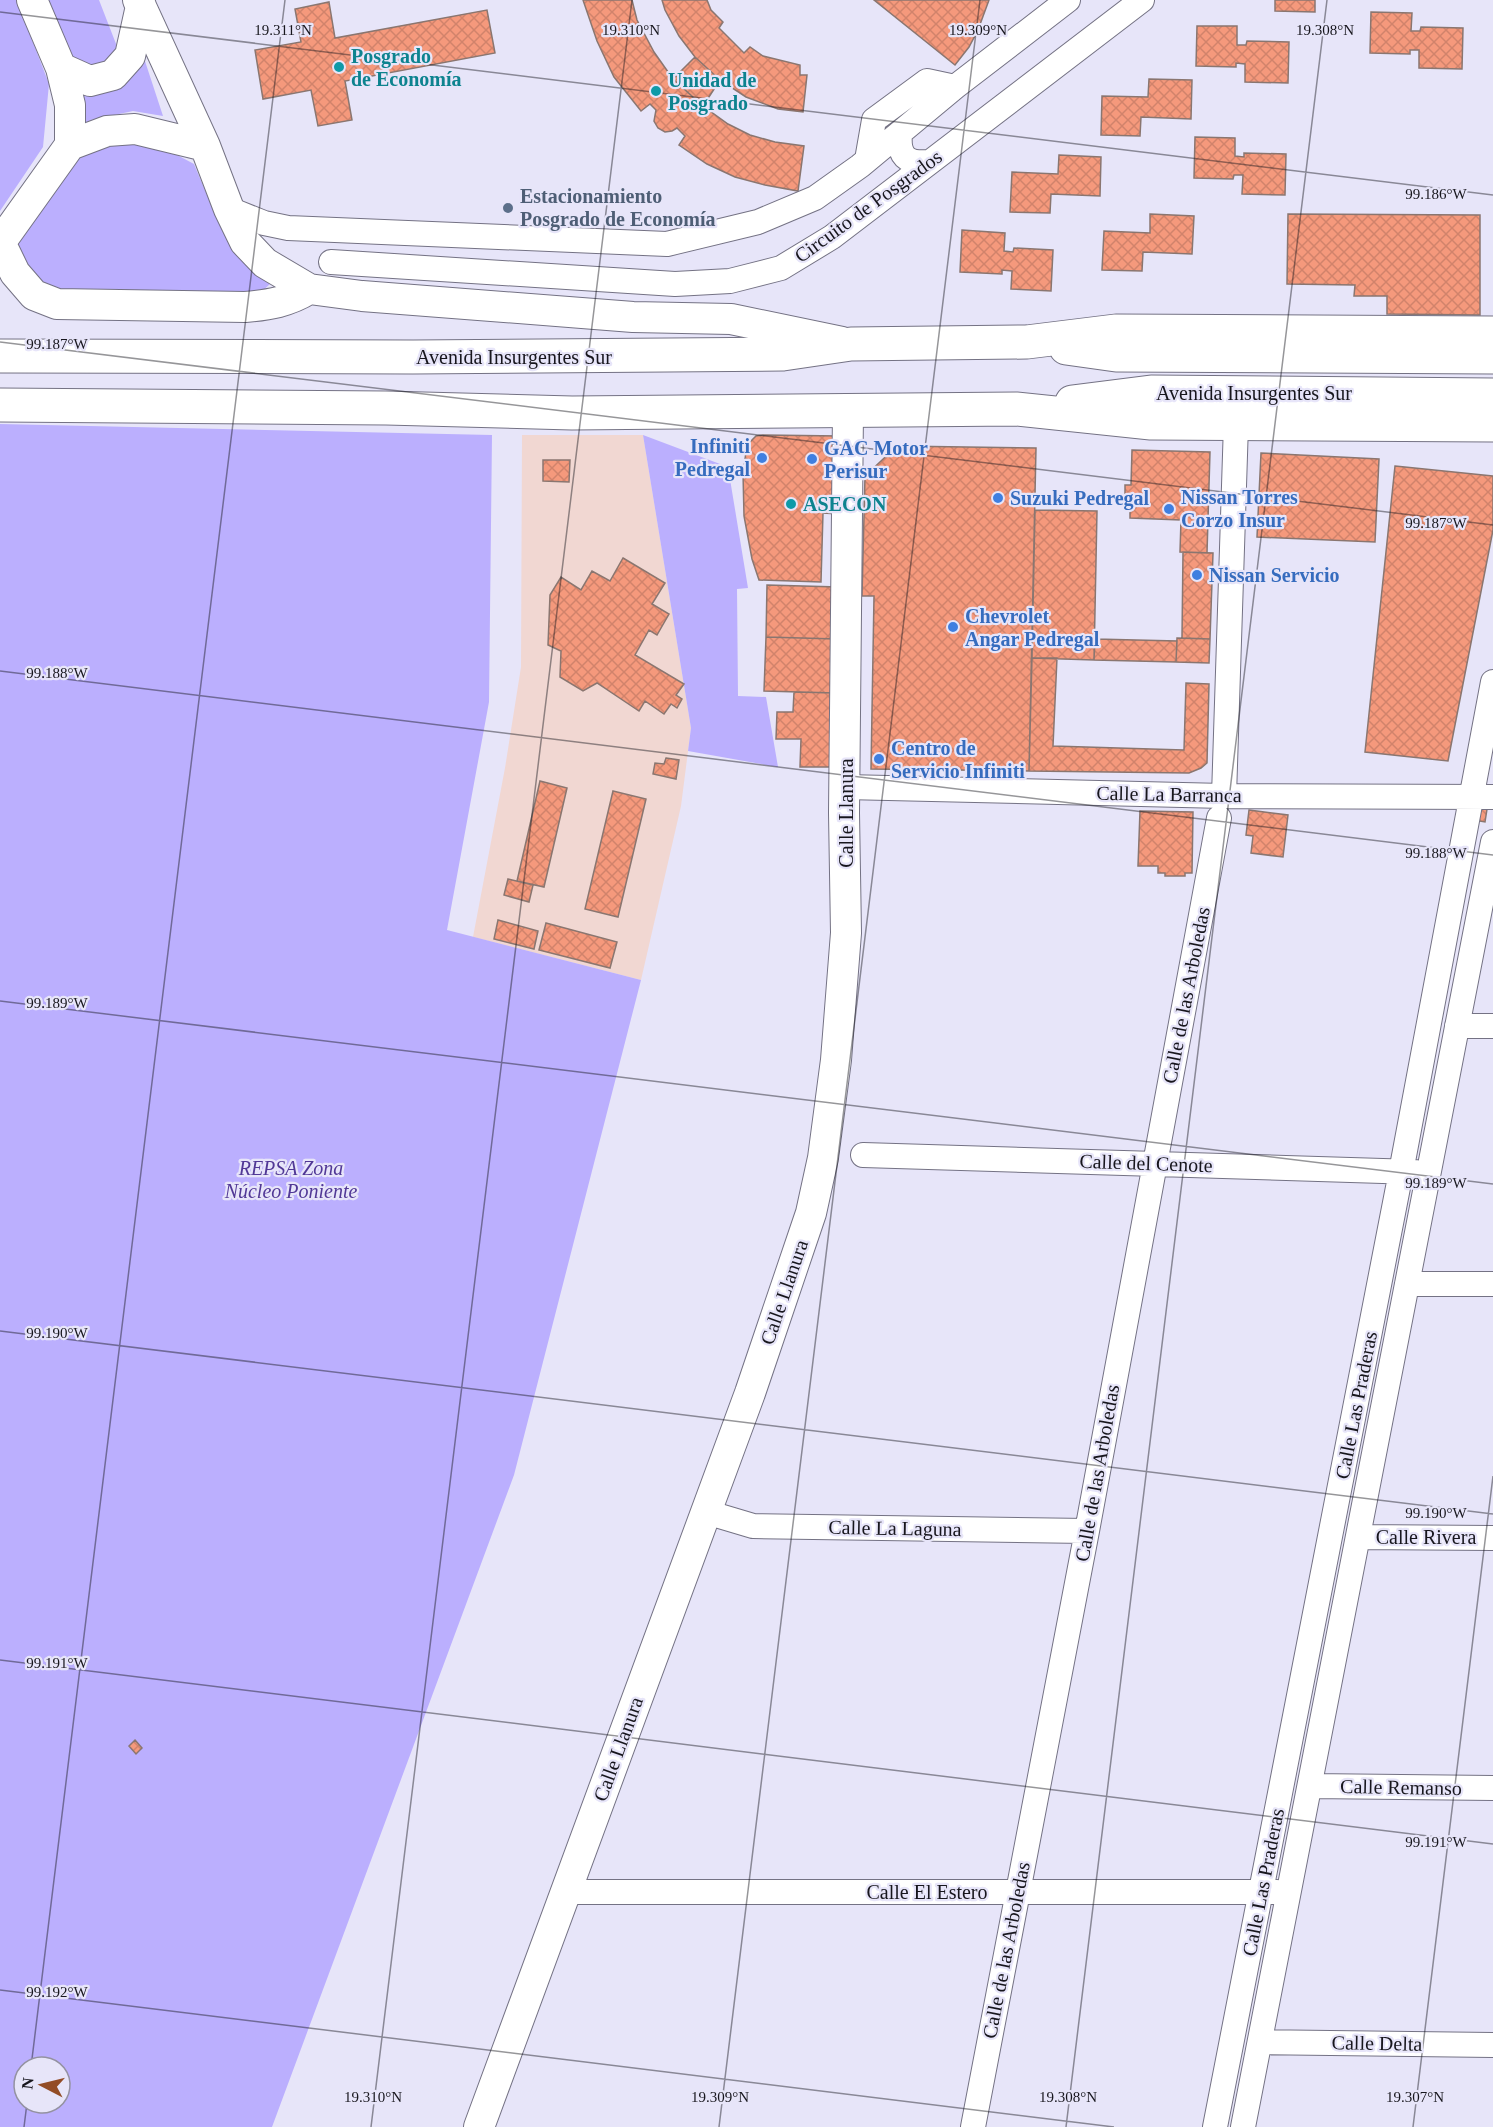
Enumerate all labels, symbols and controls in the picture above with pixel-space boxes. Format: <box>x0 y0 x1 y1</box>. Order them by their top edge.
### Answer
text: 19.311°N <box>254 22 312 38</box>
text: 19.310°N <box>602 22 660 38</box>
text: 19.309°N <box>949 22 1007 38</box>
text: 19.308°N <box>1296 22 1354 38</box>
place label: Posgrado de Economía <box>351 45 462 90</box>
marker: Posgrado de Economía <box>332 60 346 74</box>
place label: Unidad de Posgrado <box>668 69 756 115</box>
marker: Unidad de Posgrado <box>649 84 663 98</box>
street label: Circuito de Posgrados <box>790 145 947 268</box>
place label: Estacionamiento Posgrado de Economía <box>520 185 716 231</box>
text: 99.186°W <box>1405 186 1468 202</box>
marker: Estacionamiento Posgrado de Economía <box>501 201 515 215</box>
text: 99.187°W <box>26 336 89 352</box>
street label: Avenida Insurgentes Sur <box>416 346 612 369</box>
street label: Avenida Insurgentes Sur <box>1156 382 1352 405</box>
place label: Infiniti Pedregal <box>675 435 750 481</box>
place label: GAC Motor Perisur <box>824 437 928 482</box>
marker: Infiniti Pedregal <box>755 451 769 465</box>
marker: GAC Motor Perisur <box>805 452 819 466</box>
place label: Nissan Torres Corzo Insur <box>1181 486 1298 531</box>
place label: Suzuki Pedregal <box>1010 487 1150 510</box>
marker: Suzuki Pedregal <box>991 491 1005 505</box>
place label: ASECON <box>803 493 887 515</box>
marker: ASECON <box>784 497 798 511</box>
marker: Nissan Torres Corzo Insur <box>1162 502 1176 516</box>
text: 99.187°W <box>1405 515 1468 531</box>
place label: Nissan Servicio <box>1209 564 1340 586</box>
marker: Nissan Servicio <box>1190 568 1204 582</box>
place label: Chevrolet Angar Pedregal <box>965 605 1100 651</box>
marker: Chevrolet Angar Pedregal <box>946 620 960 634</box>
text: 99.188°W <box>26 665 89 681</box>
place label: Centro de Servicio Infiniti <box>891 737 1025 782</box>
marker: Centro de Servicio Infiniti <box>872 752 886 766</box>
street label: Calle Llanura <box>835 758 857 868</box>
street label: Calle La Barranca <box>1096 782 1242 806</box>
text: 99.188°W <box>1405 845 1468 861</box>
street label: Calle de las Arboledas <box>1158 905 1214 1085</box>
text: 99.189°W <box>26 995 89 1011</box>
street label: Calle del Cenote <box>1079 1150 1213 1176</box>
park label: REPSA Zona Núcleo Poniente <box>224 1157 357 1202</box>
text: 99.189°W <box>1405 1175 1468 1191</box>
street label: Calle Llanura <box>756 1237 812 1347</box>
text: 99.190°W <box>26 1325 89 1341</box>
street label: Calle Las Praderas <box>1331 1329 1381 1481</box>
street label: Calle de las Arboledas <box>1071 1383 1123 1563</box>
text: 99.190°W <box>1405 1505 1468 1521</box>
street label: Calle La Laguna <box>828 1516 962 1541</box>
street label: Calle Rivera <box>1376 1526 1476 1548</box>
text: 99.191°W <box>26 1655 89 1671</box>
street label: Calle Llanura <box>589 1694 647 1804</box>
street label: Calle Remanso <box>1340 1775 1462 1799</box>
street label: Calle Las Praderas <box>1238 1806 1288 1958</box>
text: 99.191°W <box>1405 1834 1468 1850</box>
street label: Calle de las Arboledas <box>978 1860 1034 2040</box>
street label: Calle El Estero <box>866 1881 988 1903</box>
text: 99.192°W <box>26 1984 89 2000</box>
street label: Calle Delta <box>1332 2031 1423 2055</box>
north arrow <box>12 2055 72 2115</box>
text: N <box>18 2076 37 2090</box>
text: 19.310°N <box>344 2089 402 2105</box>
text: 19.309°N <box>691 2089 749 2105</box>
text: 19.308°N <box>1039 2089 1097 2105</box>
text: 19.307°N <box>1386 2089 1444 2105</box>

